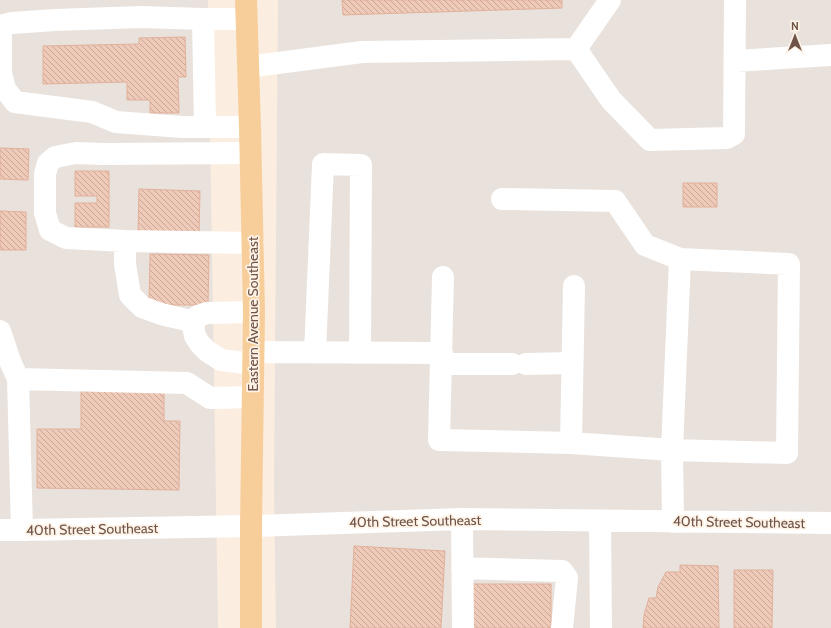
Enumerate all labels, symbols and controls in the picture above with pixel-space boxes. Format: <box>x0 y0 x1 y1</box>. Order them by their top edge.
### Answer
north arrow <box>775 16 815 56</box>
text: N <box>791 19 799 33</box>
street label: Eastern Avenue Southeast <box>244 236 262 391</box>
street label: 40th Street Southeast <box>349 511 482 531</box>
street label: 40th Street Southeast <box>673 512 806 532</box>
street label: 40th Street Southeast <box>26 519 159 539</box>

